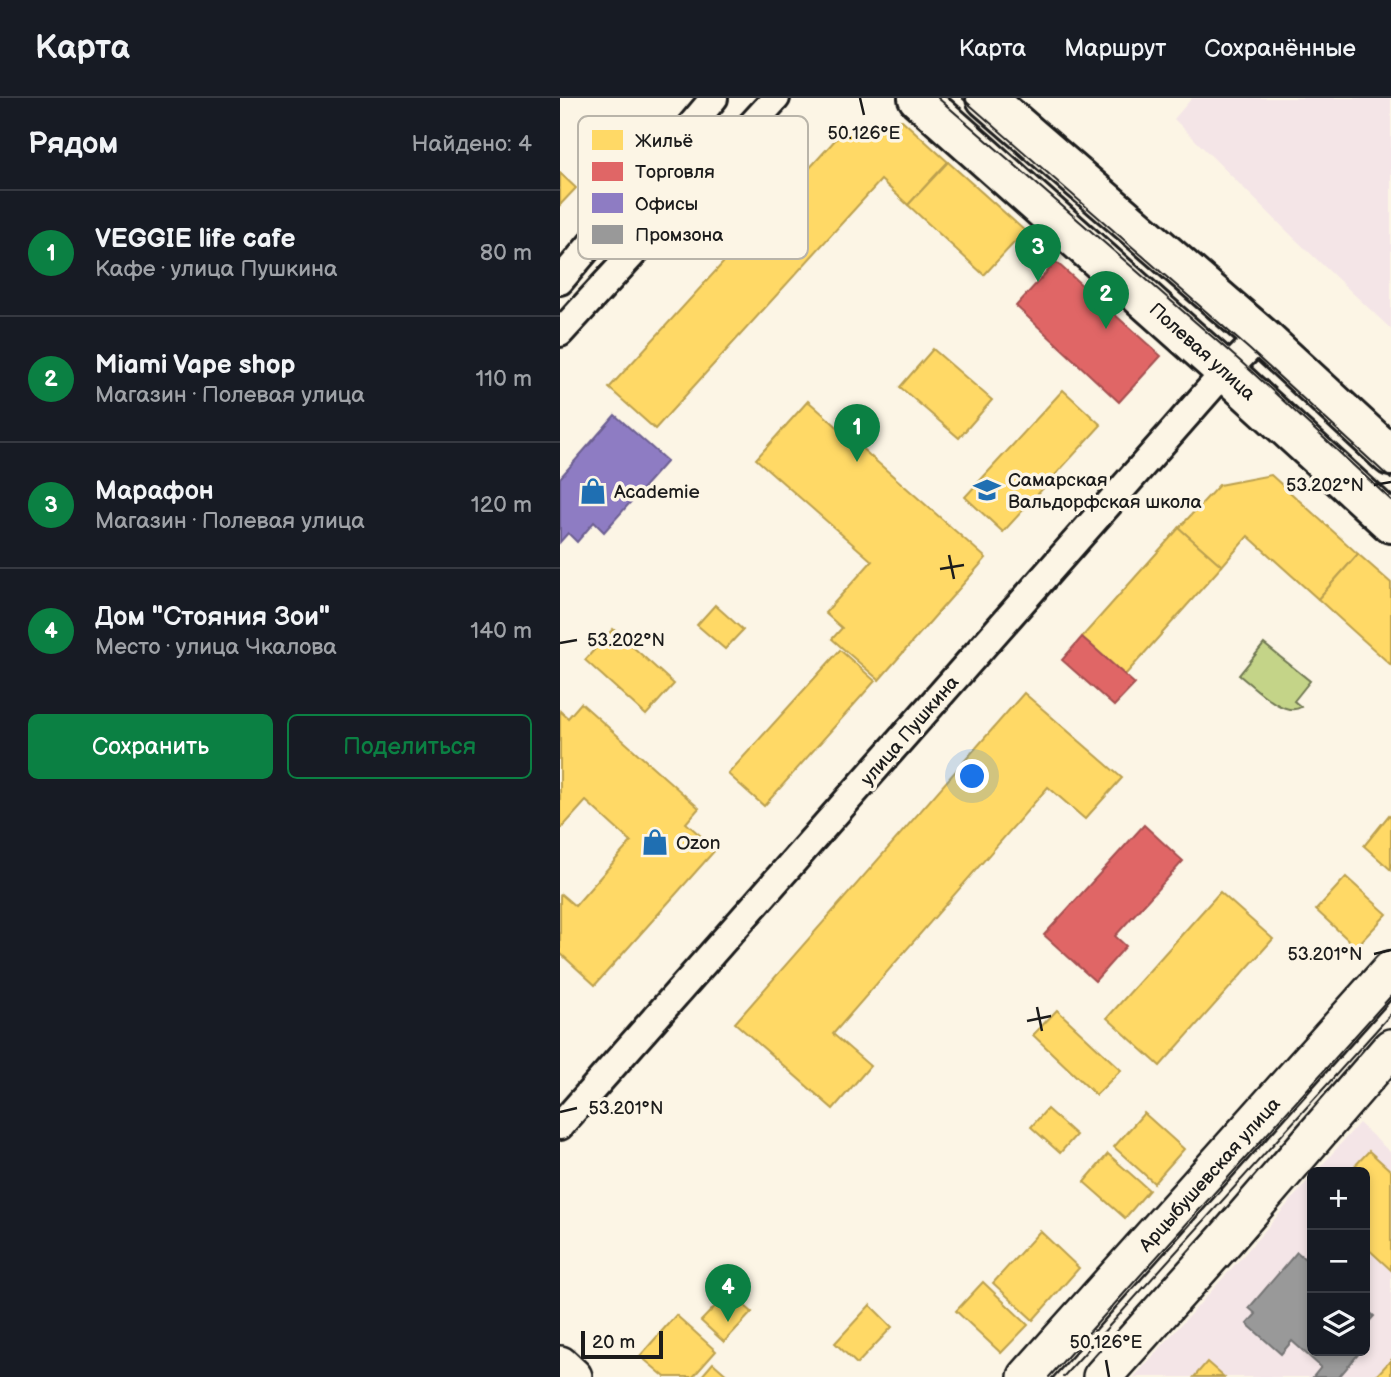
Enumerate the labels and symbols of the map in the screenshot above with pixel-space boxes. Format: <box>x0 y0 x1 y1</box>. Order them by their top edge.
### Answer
legend <box>578 116 808 259</box>
text: 50.126°E <box>828 123 901 144</box>
text: Жильё <box>635 130 693 153</box>
text: Торговля <box>635 161 715 184</box>
text: Офисы <box>635 193 698 216</box>
text: Промзона <box>635 224 723 247</box>
pin: 3 <box>1015 224 1061 282</box>
pin: 2 <box>1083 271 1129 329</box>
street label: Полевая улица <box>1144 298 1260 406</box>
pin: 1 <box>834 404 880 462</box>
place label: Самарская Вальдорфская школа <box>1008 469 1202 514</box>
school or university icon: Самарская Вальдорфская школа <box>972 475 1002 505</box>
text: 53.202°N <box>1286 475 1364 496</box>
shop icon: Academie <box>578 476 608 506</box>
place label: Academie <box>614 481 700 504</box>
text: 53.202°N <box>587 630 665 651</box>
street label: улица Пушкина <box>856 671 964 791</box>
your location <box>955 759 989 793</box>
shop icon: Ozon <box>640 827 670 857</box>
place label: Ozon <box>676 832 721 855</box>
text: 53.201°N <box>1288 944 1362 965</box>
street label: Арцыбушевская улица <box>1134 1093 1286 1258</box>
text: 53.201°N <box>589 1098 663 1119</box>
pin: 4 <box>705 1264 751 1322</box>
scale bar <box>581 1328 663 1360</box>
text: 50.126°E <box>1070 1332 1143 1353</box>

